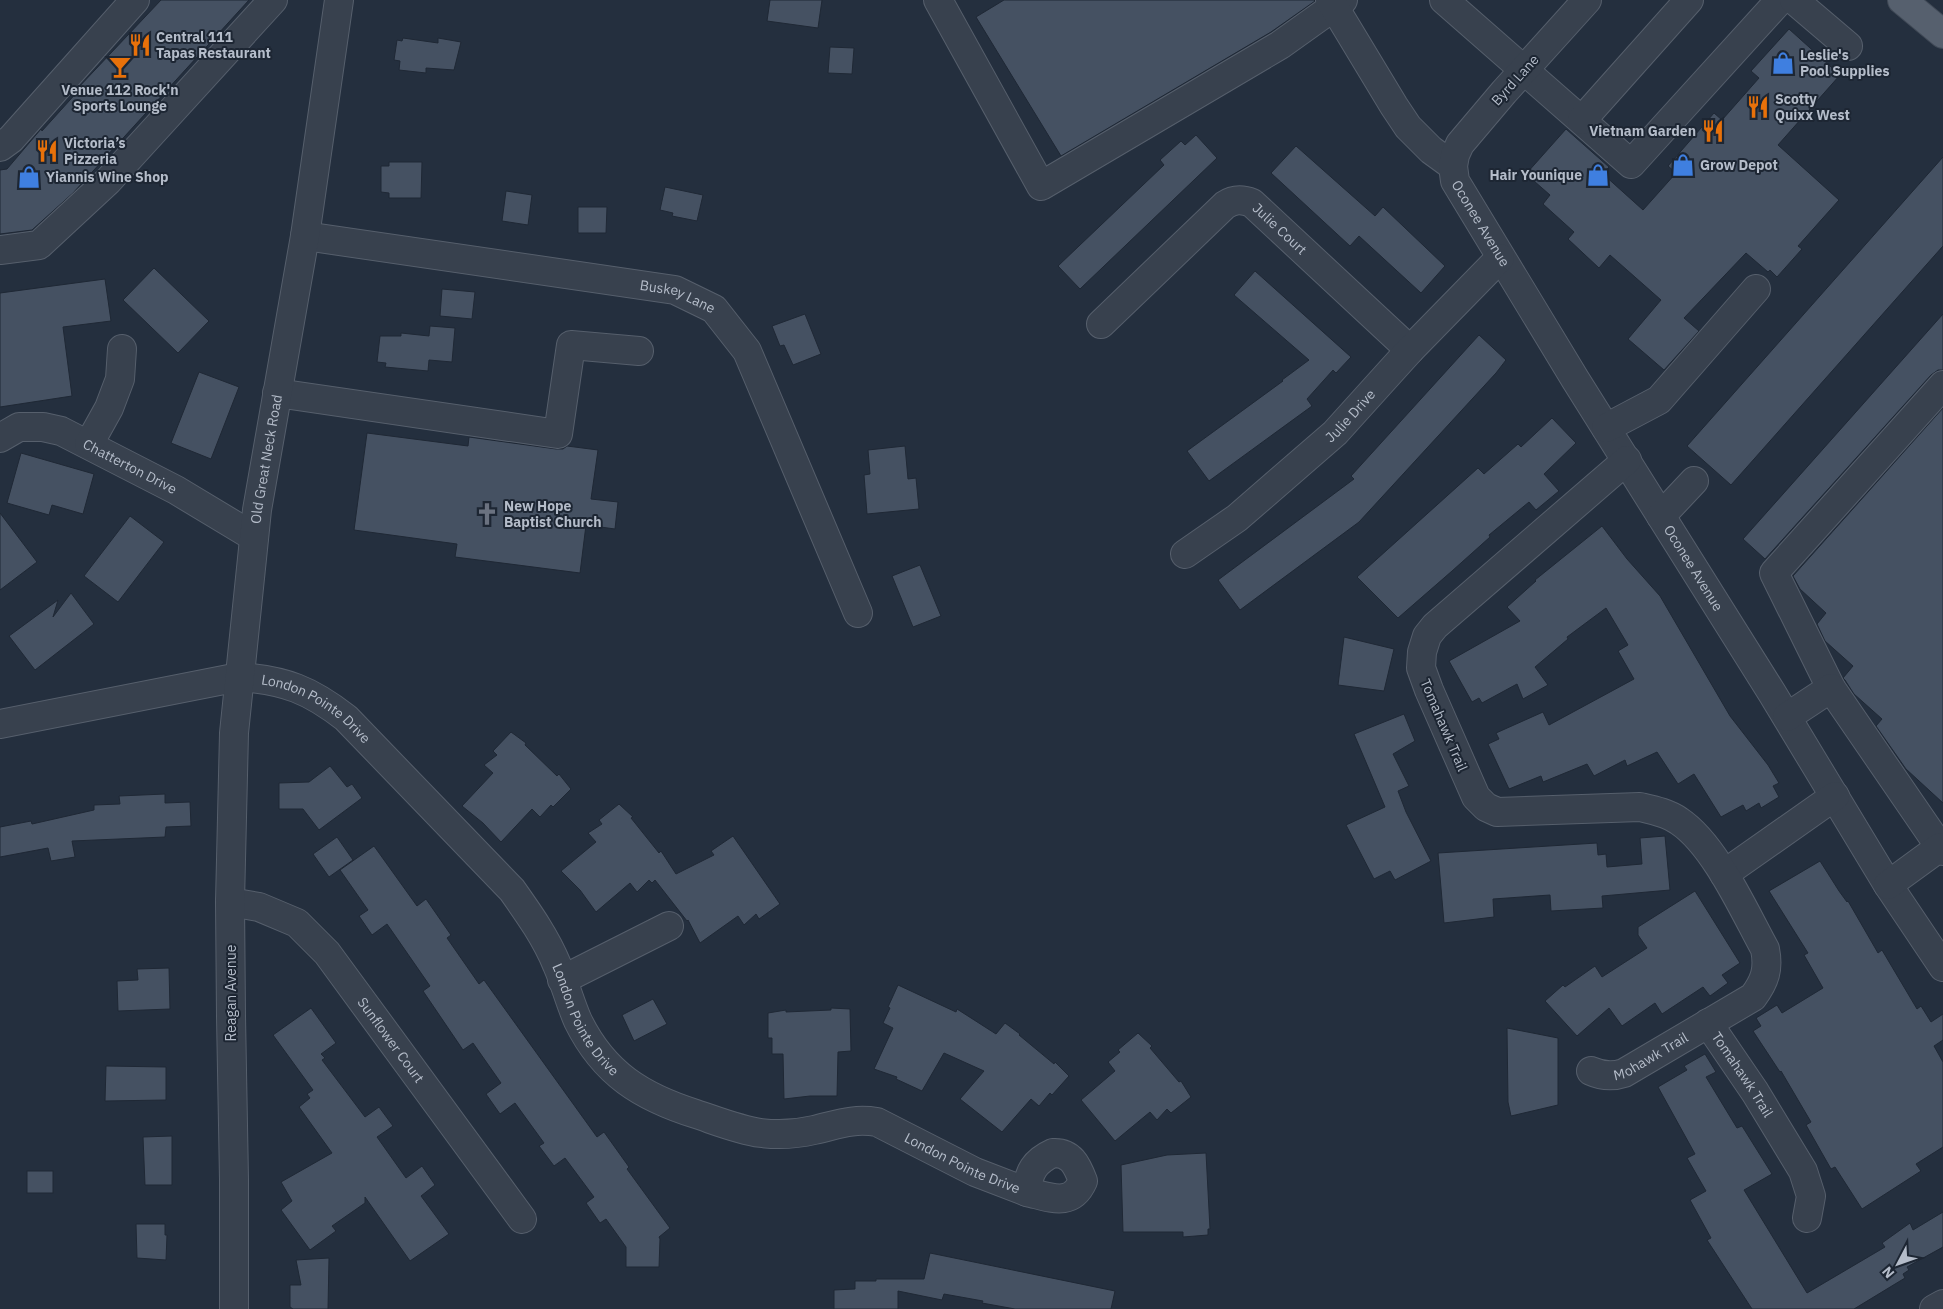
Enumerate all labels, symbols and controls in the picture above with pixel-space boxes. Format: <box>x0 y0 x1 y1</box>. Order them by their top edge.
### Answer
place label: Central 111 Tapas Restaurant <box>156 28 271 62</box>
restaurant icon: Central 111 Tapas Restaurant <box>127 32 153 58</box>
place label: Leslie's Pool Supplies <box>1800 46 1890 80</box>
street label: Byrd Lane <box>1487 50 1543 109</box>
shop icon: Leslie's Pool Supplies <box>1770 50 1796 76</box>
bar icon: Venue 112 Rock'n Sports Lounge <box>107 54 133 80</box>
place label: Venue 112 Rock'n Sports Lounge <box>61 81 179 115</box>
place label: Scotty Quixx West <box>1775 90 1850 124</box>
restaurant icon: Scotty Quixx West <box>1745 94 1771 120</box>
restaurant icon: Vietnam Garden <box>1700 118 1726 144</box>
place label: Vietnam Garden <box>1589 122 1696 140</box>
place label: Victoria’s Pizzeria <box>64 134 125 168</box>
restaurant icon: Victoria’s Pizzeria <box>34 138 60 164</box>
shop icon: Grow Depot <box>1670 152 1696 178</box>
place label: Grow Depot <box>1700 156 1778 174</box>
shop icon: Hair Younique <box>1585 162 1611 188</box>
shop icon: Yiannis Wine Shop <box>16 164 42 190</box>
place label: Hair Younique <box>1489 166 1582 184</box>
place label: Yiannis Wine Shop <box>46 168 169 186</box>
street label: Oconee Avenue <box>1448 177 1514 270</box>
street label: Julie Court <box>1249 199 1311 259</box>
street label: Buskey Lane <box>639 276 718 317</box>
street label: Julie Drive <box>1322 385 1379 446</box>
street label: Old Great Neck Road <box>247 393 286 525</box>
street label: Chatterton Drive <box>80 435 180 498</box>
place label: New Hope Baptist Church <box>504 497 602 531</box>
church icon: New Hope Baptist Church <box>474 501 500 527</box>
street label: Oconee Avenue <box>1660 522 1727 615</box>
street label: London Pointe Drive <box>260 670 375 747</box>
street label: Tomahawk Trail <box>1416 676 1472 774</box>
street label: Reagan Avenue <box>222 944 240 1041</box>
street label: London Pointe Drive <box>548 961 623 1080</box>
street label: Sunflower Court <box>353 994 428 1086</box>
street label: Mohawk Trail <box>1612 1028 1691 1084</box>
street label: Tomahawk Trail <box>1708 1028 1777 1121</box>
street label: London Pointe Drive <box>901 1128 1023 1198</box>
north arrow <box>1873 1239 1923 1289</box>
text: N <box>1878 1263 1898 1282</box>

